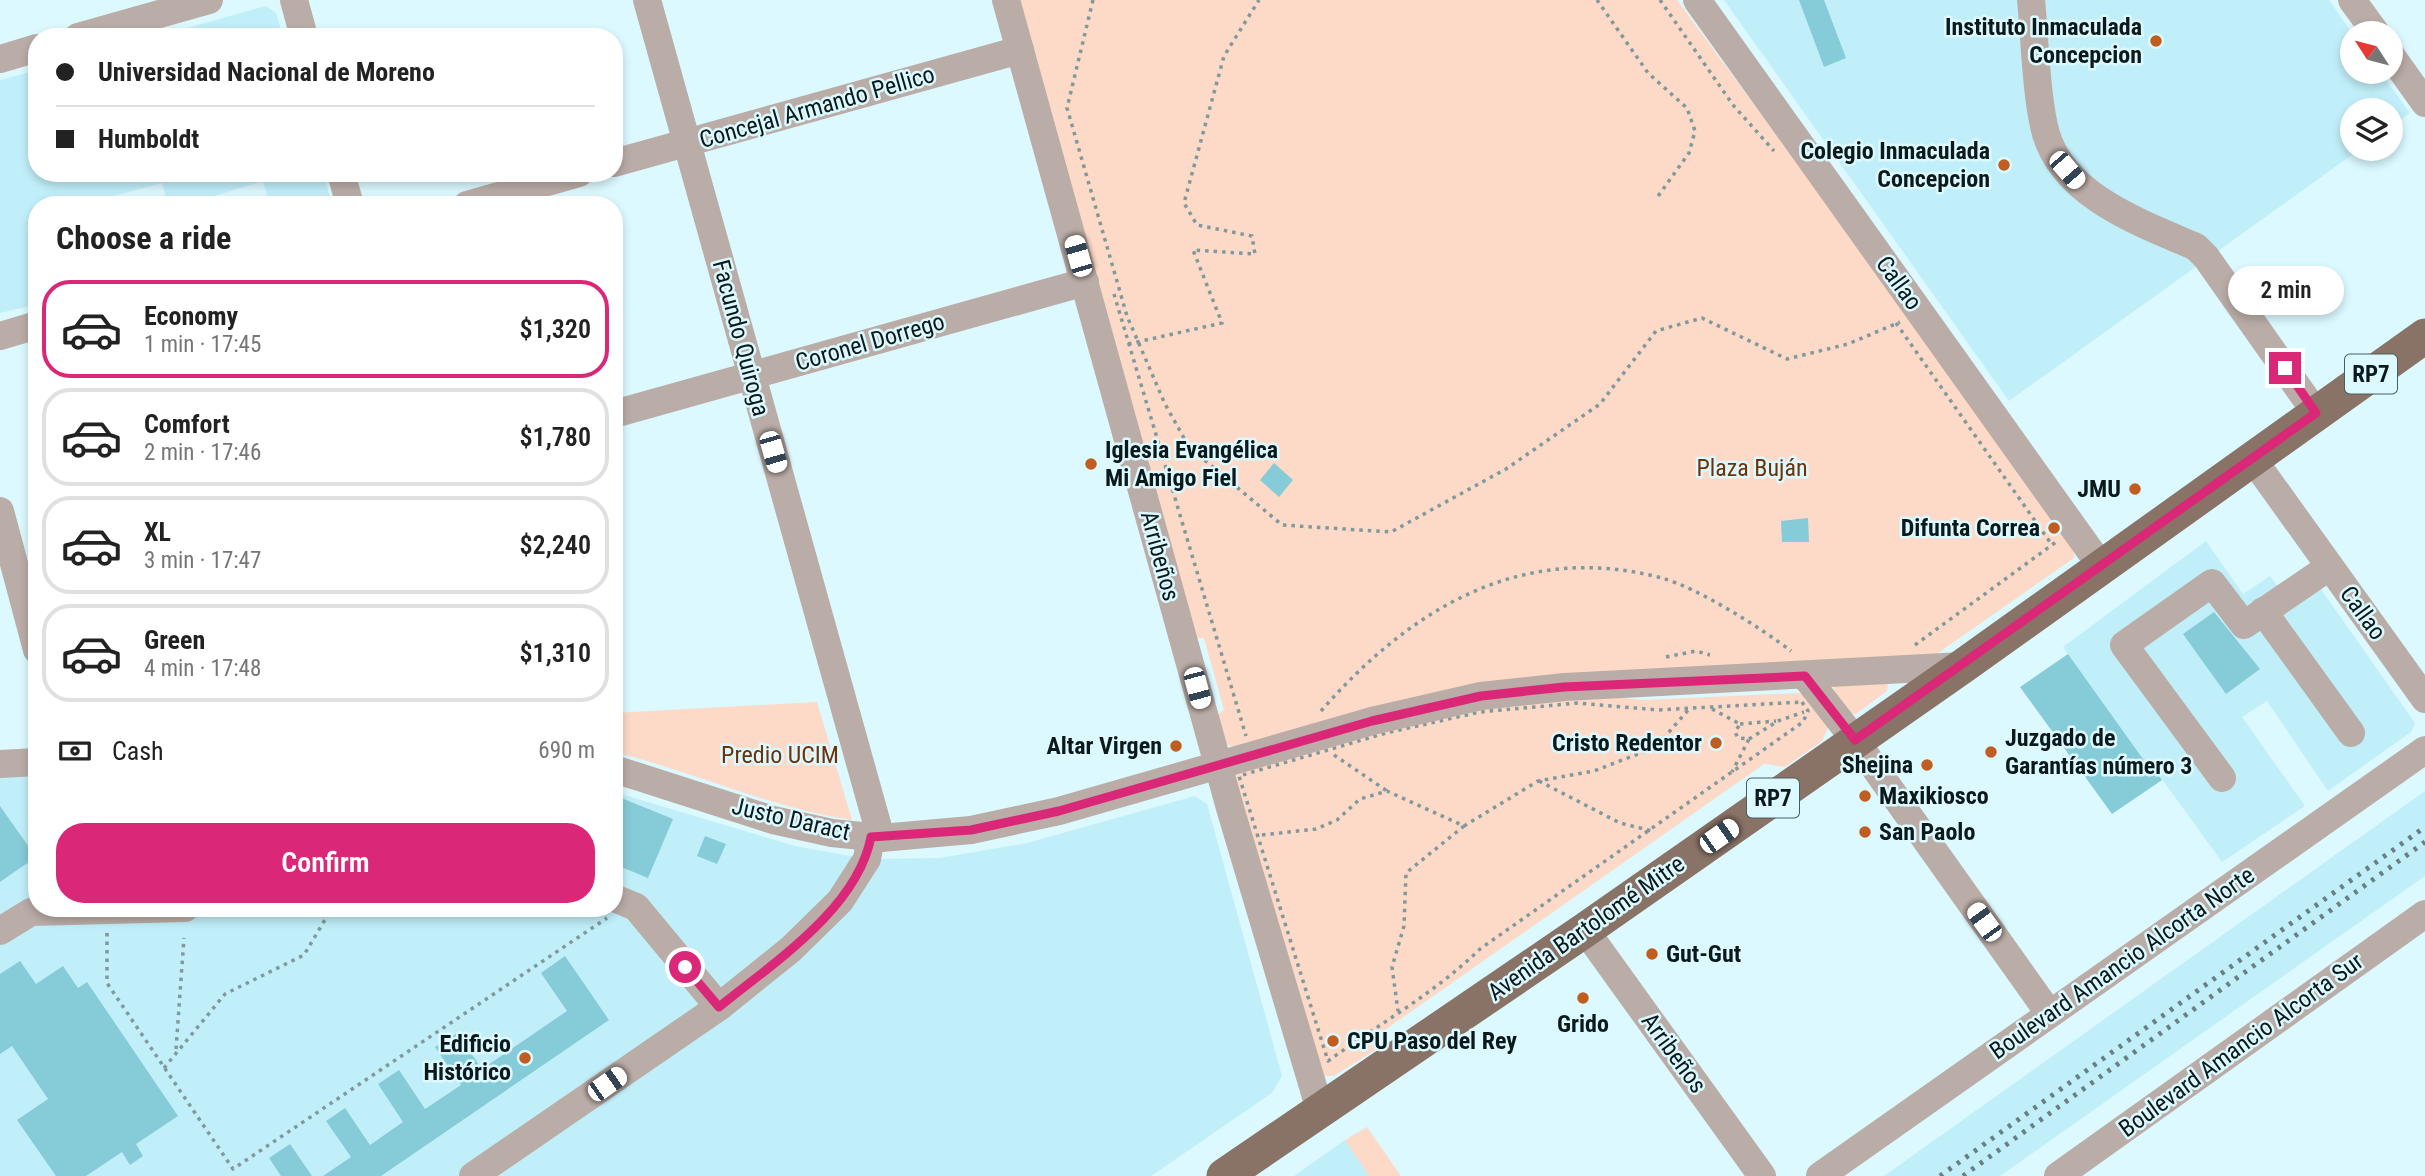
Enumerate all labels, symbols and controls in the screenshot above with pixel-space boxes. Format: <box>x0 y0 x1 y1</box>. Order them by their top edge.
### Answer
place label: Instituto Inmaculada Concepcion <box>1945 13 2142 69</box>
north arrow <box>2340 21 2403 84</box>
map controls <box>2340 21 2403 161</box>
marker: Instituto Inmaculada Concepcion <box>2148 33 2164 49</box>
text: Universidad Nacional de Moreno <box>98 57 435 87</box>
street label: Concejal Armando Pellico <box>696 60 938 154</box>
button: layers <box>2340 98 2403 161</box>
text: Humboldt <box>98 124 199 154</box>
place label: Colegio Inmaculada Concepcion <box>1800 137 1990 193</box>
car <box>2046 147 2089 193</box>
marker: Colegio Inmaculada Concepcion <box>1996 157 2012 173</box>
text: Choose a ride <box>56 219 231 257</box>
car <box>1063 233 1094 279</box>
street label: Callao <box>1870 251 1928 315</box>
street label: Facundo Quiroga <box>707 257 775 419</box>
callout: 2 min <box>2227 266 2343 316</box>
text: 2 min <box>2261 277 2311 304</box>
icon: car <box>60 298 123 361</box>
text: Economy <box>144 301 238 331</box>
street label: Coronel Dorrego <box>792 307 948 377</box>
text: $1,320 <box>520 314 591 344</box>
text: 1 min · 17:45 <box>144 331 261 358</box>
route end <box>2269 352 2301 384</box>
road number: RP7 <box>2345 354 2397 394</box>
icon: car <box>60 406 123 469</box>
text: Comfort <box>144 409 230 439</box>
text: $1,780 <box>520 422 591 452</box>
car <box>758 429 789 475</box>
place label: Iglesia Evangélica Mi Amigo Fiel <box>1105 436 1278 492</box>
text: 2 min · 17:46 <box>144 439 261 466</box>
park label: Plaza Buján <box>1696 454 1808 482</box>
marker: Iglesia Evangélica Mi Amigo Fiel <box>1083 456 1099 472</box>
place label: JMU <box>2077 475 2121 503</box>
marker: JMU <box>2127 481 2143 497</box>
street label: Arribeños <box>1135 508 1185 604</box>
icon: car <box>60 514 123 577</box>
place label: Difunta Correa <box>1901 514 2040 542</box>
text: XL <box>144 517 171 547</box>
marker: Difunta Correa <box>2046 520 2062 536</box>
text: $2,240 <box>520 530 591 560</box>
text: 3 min · 17:47 <box>144 547 261 574</box>
street label: Callao <box>2334 581 2392 645</box>
icon: car <box>60 622 123 685</box>
text: Green <box>144 625 205 655</box>
text: $1,310 <box>520 638 591 668</box>
text: 4 min · 17:48 <box>144 655 261 682</box>
car <box>1182 665 1213 711</box>
place label: Juzgado de Garantías número 3 <box>2005 724 2192 780</box>
place label: Cristo Redentor <box>1552 729 1702 757</box>
icon: cash <box>56 732 94 770</box>
place label: Altar Virgen <box>1046 732 1162 760</box>
marker: Cristo Redentor <box>1708 735 1724 751</box>
text: Cash <box>112 736 164 766</box>
text: 690 m <box>538 737 595 764</box>
marker: Altar Virgen <box>1168 738 1184 754</box>
park label: Predio UCIM <box>721 741 839 769</box>
marker: Juzgado de Garantías número 3 <box>1983 744 1999 760</box>
place label: Shejina <box>1842 751 1913 779</box>
marker: Shejina <box>1919 757 1935 773</box>
road number: RP7 <box>1747 778 1799 818</box>
place label: Maxikiosco <box>1879 782 1989 810</box>
marker: Maxikiosco <box>1857 788 1873 804</box>
street label: Justo Daract <box>729 792 853 846</box>
car <box>1696 815 1743 857</box>
place label: San Paolo <box>1879 818 1975 846</box>
button: Confirm <box>56 823 595 903</box>
marker: San Paolo <box>1857 824 1873 840</box>
street label: Avenida Bartolomé Mitre <box>1482 850 1690 1006</box>
street label: Boulevard Amancio Alcorta Norte <box>1984 861 2260 1065</box>
car <box>1964 899 2005 945</box>
place label: Gut-Gut <box>1666 940 1741 968</box>
marker: Gut-Gut <box>1644 946 1660 962</box>
street label: Boulevard Amancio Alcorta Sur <box>2114 947 2368 1143</box>
route start <box>669 951 701 983</box>
marker: Grido <box>1575 990 1591 1006</box>
street label: Arribeños <box>1636 1008 1712 1098</box>
place label: Grido <box>1557 1010 1609 1038</box>
place label: CPU Paso del Rey <box>1347 1027 1517 1055</box>
place label: Edificio Histórico <box>423 1030 511 1086</box>
marker: CPU Paso del Rey <box>1325 1033 1341 1049</box>
marker: Edificio Histórico <box>517 1050 533 1066</box>
car <box>584 1063 631 1105</box>

